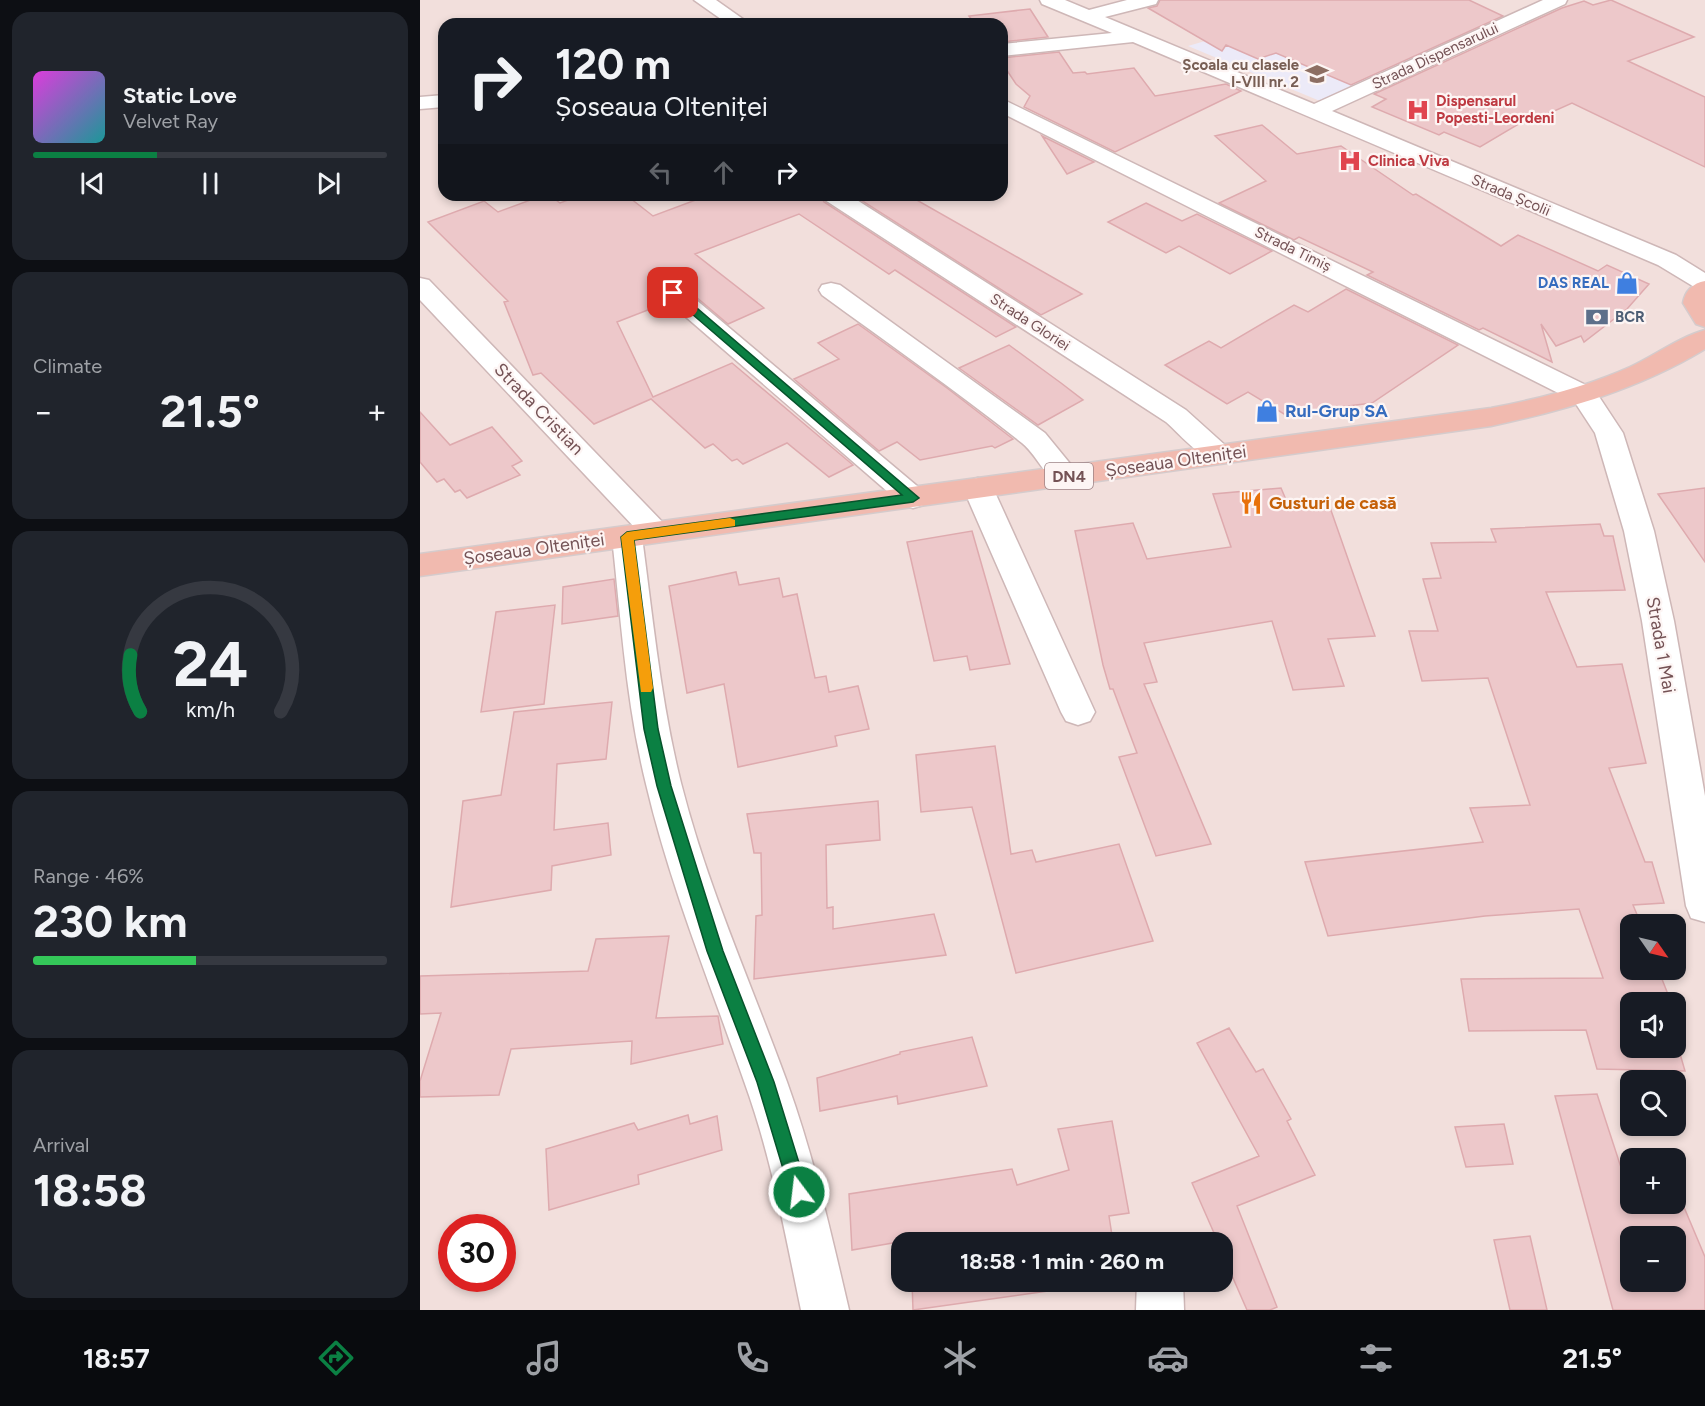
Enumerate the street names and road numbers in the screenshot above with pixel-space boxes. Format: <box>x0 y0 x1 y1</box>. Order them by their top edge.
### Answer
street label: Strada Dispensarului <box>1369 19 1501 93</box>
street label: Strada Școlii <box>1469 170 1553 220</box>
street label: Strada Timiș <box>1252 223 1334 275</box>
street label: Strada Gloriei <box>987 290 1073 354</box>
street label: Strada Cristian <box>490 359 588 459</box>
street label: Șoseaua Olteniței <box>1104 440 1248 482</box>
road number: DN4 <box>1045 463 1093 489</box>
street label: Șoseaua Olteniței <box>462 528 606 570</box>
street label: Strada 1 Mai <box>1642 595 1680 695</box>

